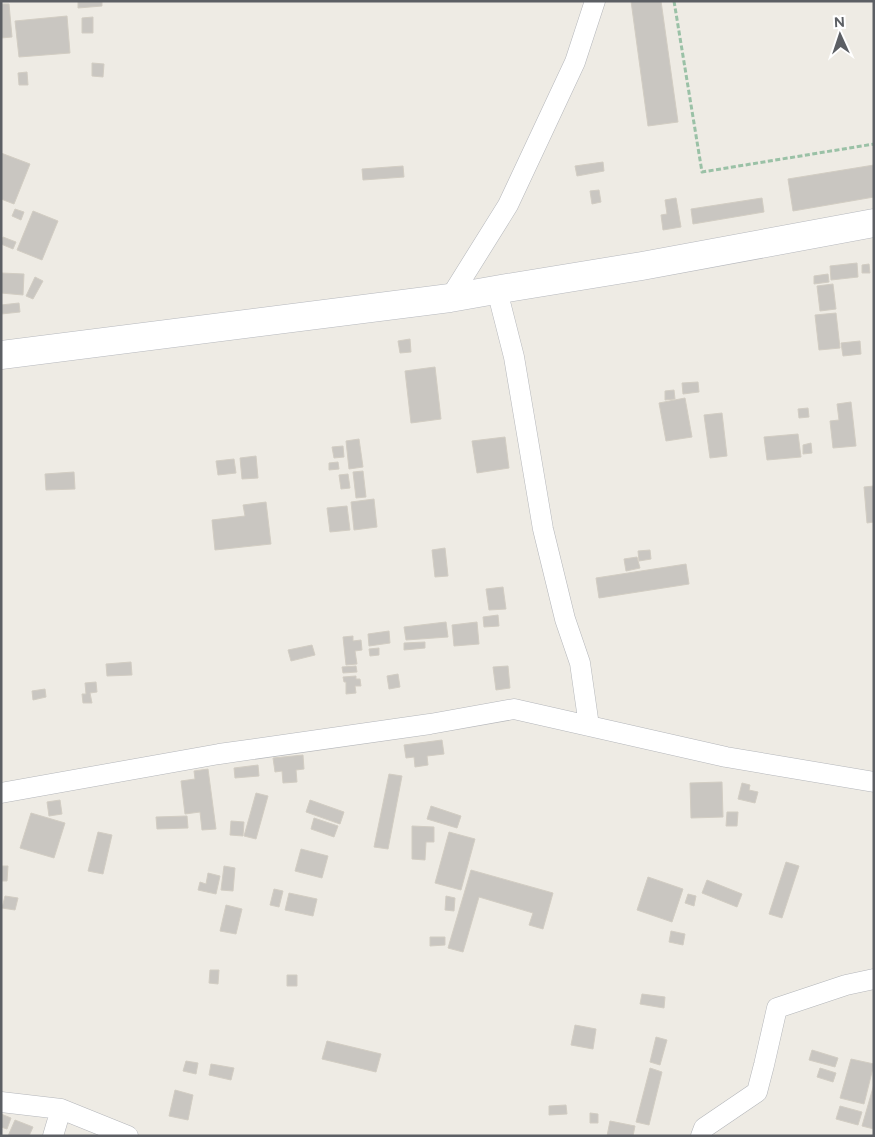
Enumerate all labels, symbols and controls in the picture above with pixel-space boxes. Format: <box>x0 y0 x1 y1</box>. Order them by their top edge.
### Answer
north arrow <box>815 10 865 60</box>
text: N <box>833 14 845 31</box>

